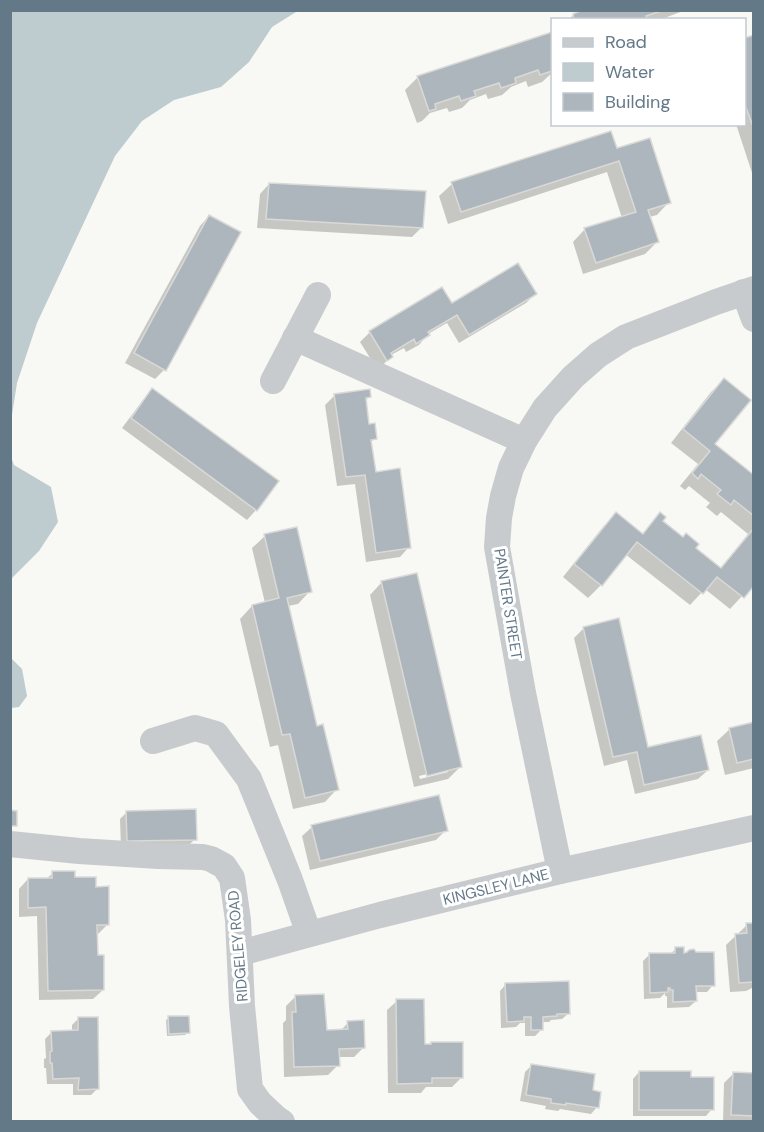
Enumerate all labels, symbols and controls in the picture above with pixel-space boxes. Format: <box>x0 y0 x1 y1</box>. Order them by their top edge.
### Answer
legend <box>551 18 746 126</box>
text: Road <box>605 30 647 54</box>
text: Water <box>605 60 655 84</box>
text: Building <box>605 90 670 114</box>
street label: PAINTER STREET <box>489 547 527 661</box>
street label: KINGSLEY LANE <box>441 864 551 910</box>
street label: RIDGELEY ROAD <box>223 889 253 1003</box>

